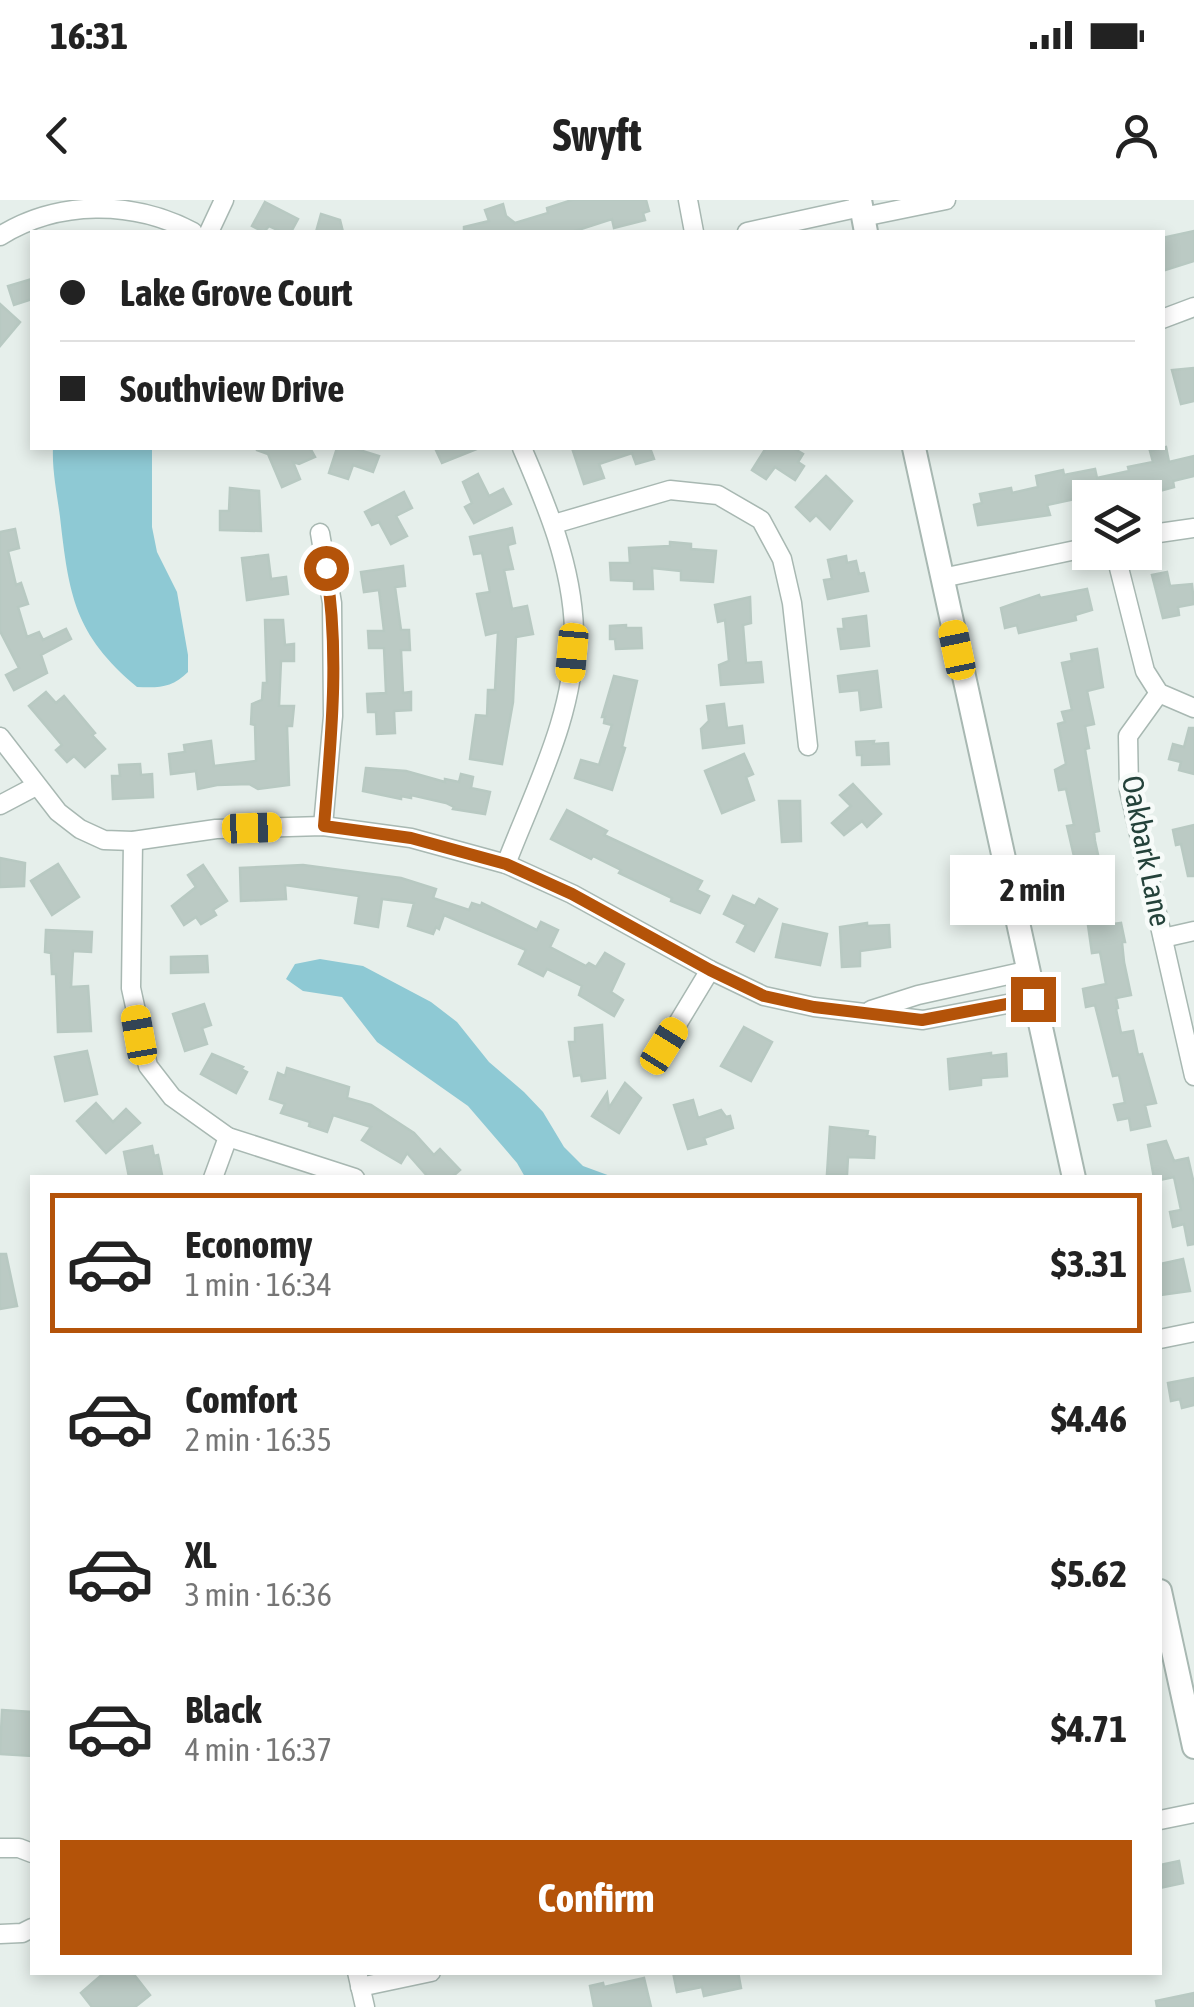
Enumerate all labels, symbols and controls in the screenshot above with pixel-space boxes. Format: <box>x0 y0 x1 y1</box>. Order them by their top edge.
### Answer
text: 16:31 <box>50 14 128 57</box>
icon: back <box>30 108 85 163</box>
icon: person <box>1109 108 1164 163</box>
text: Swyft <box>552 109 642 161</box>
text: Lake Grove Court <box>120 271 352 314</box>
text: Southview Drive <box>120 367 344 410</box>
map controls <box>1072 480 1162 570</box>
button: layers <box>1072 480 1162 570</box>
route start <box>304 546 349 591</box>
car <box>936 618 978 682</box>
car <box>554 622 590 684</box>
street label: Oakbark Lane <box>1116 773 1178 929</box>
car <box>221 812 283 844</box>
callout: 2 min <box>950 854 1116 924</box>
text: 2 min <box>1000 871 1065 908</box>
route end <box>1011 977 1056 1022</box>
car <box>119 1003 159 1067</box>
car <box>635 1013 693 1079</box>
icon: car <box>65 1218 155 1308</box>
text: Economy <box>185 1223 312 1266</box>
text: $3.31 <box>1051 1242 1127 1285</box>
text: 1 min · 16:34 <box>185 1266 332 1303</box>
icon: car <box>65 1373 155 1463</box>
text: Comfort <box>185 1378 297 1421</box>
text: $4.46 <box>1051 1397 1127 1440</box>
text: 2 min · 16:35 <box>185 1421 332 1458</box>
icon: car <box>65 1528 155 1618</box>
text: XL <box>185 1533 217 1576</box>
text: $5.62 <box>1051 1552 1127 1595</box>
text: 3 min · 16:36 <box>185 1576 332 1613</box>
icon: car <box>65 1683 155 1773</box>
text: Black <box>185 1688 262 1731</box>
text: $4.71 <box>1051 1707 1127 1750</box>
text: 4 min · 16:37 <box>185 1731 332 1768</box>
button: Confirm <box>60 1840 1132 1955</box>

